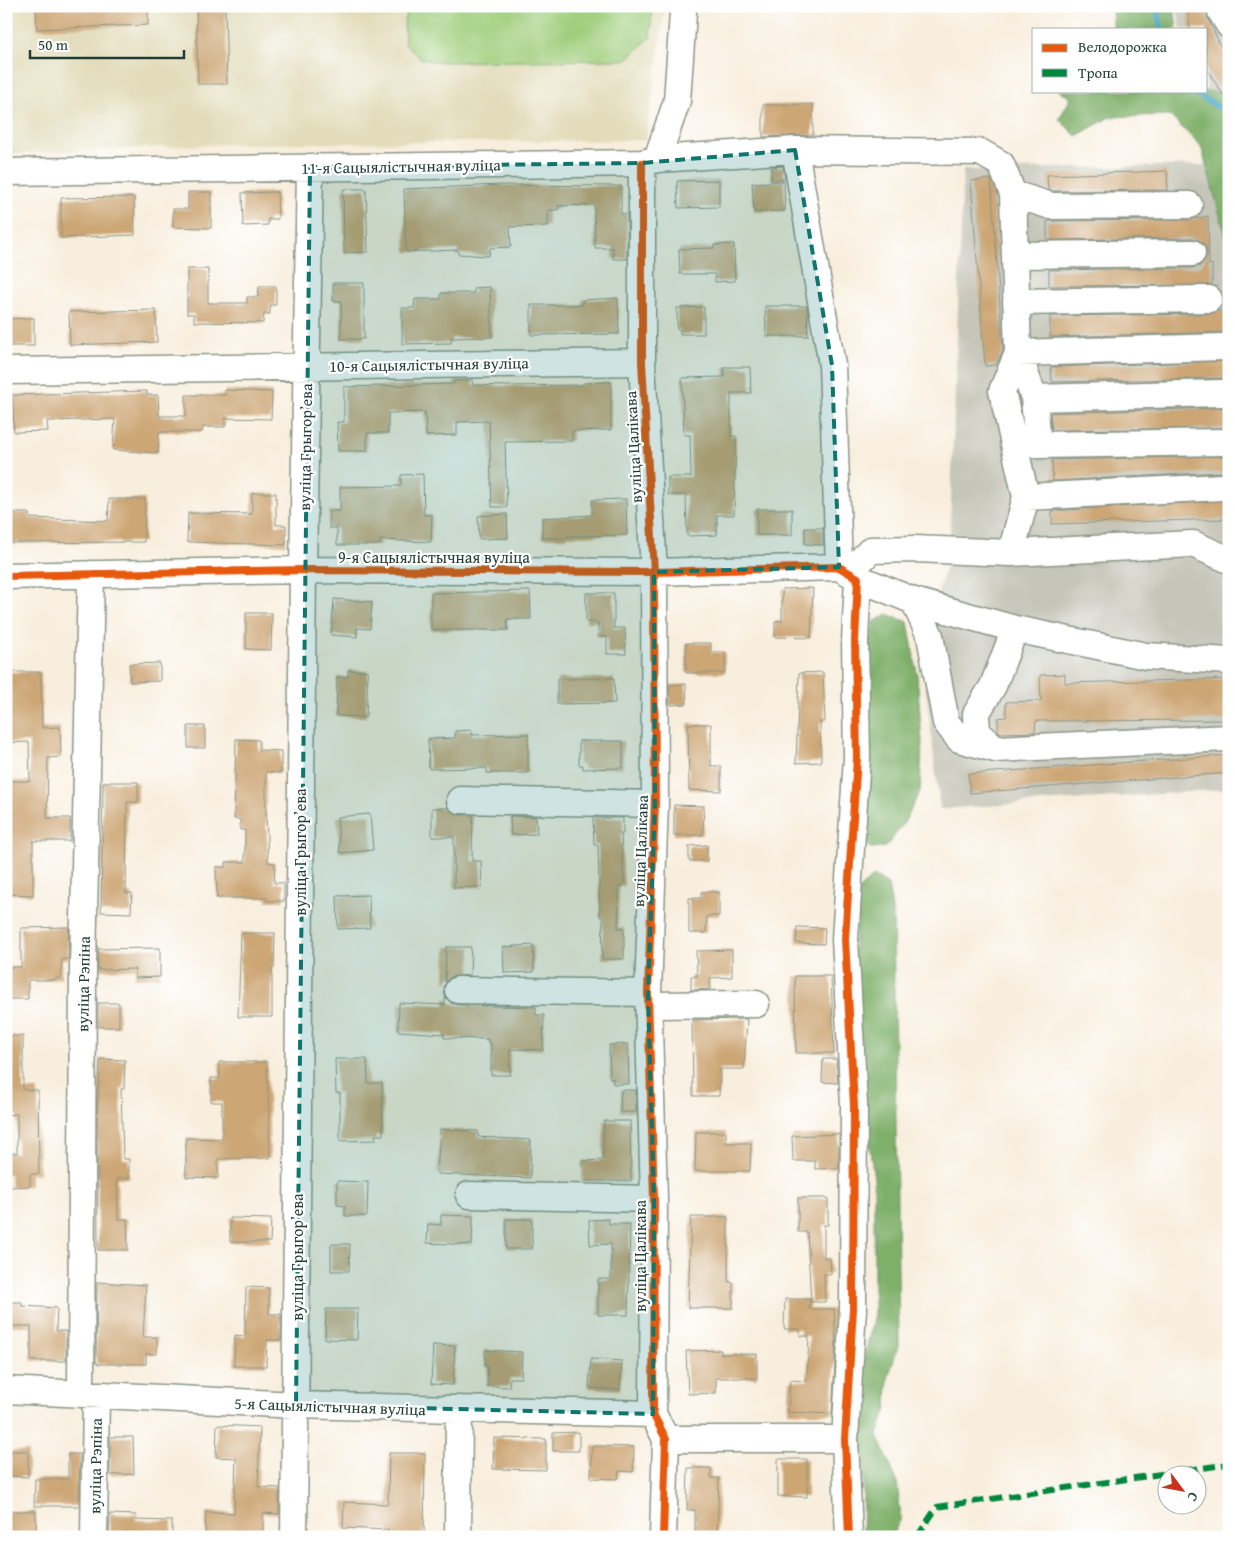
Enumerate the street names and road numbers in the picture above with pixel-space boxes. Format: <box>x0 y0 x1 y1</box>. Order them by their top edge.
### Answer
street label: 11-я Сацыялістычная вуліца <box>301 152 501 180</box>
street label: 10-я Сацыялістычная вуліца <box>329 350 529 378</box>
street label: вуліца Грыгорʼева <box>292 383 318 511</box>
street label: вуліца Цалікава <box>618 390 648 504</box>
street label: 9-я Сацыялістычная вуліца <box>338 545 530 569</box>
street label: вуліца Грыгорʼева <box>288 788 312 916</box>
street label: вуліца Цалікава <box>626 794 654 907</box>
street label: вуліца Рэпіна <box>70 935 96 1032</box>
street label: вуліца Грыгорʼева <box>285 1193 309 1321</box>
street label: вуліца Цалікава <box>628 1200 652 1312</box>
street label: 5-я Сацыялістычная вуліца <box>234 1391 427 1421</box>
street label: вуліца Рэпіна <box>82 1417 108 1514</box>

